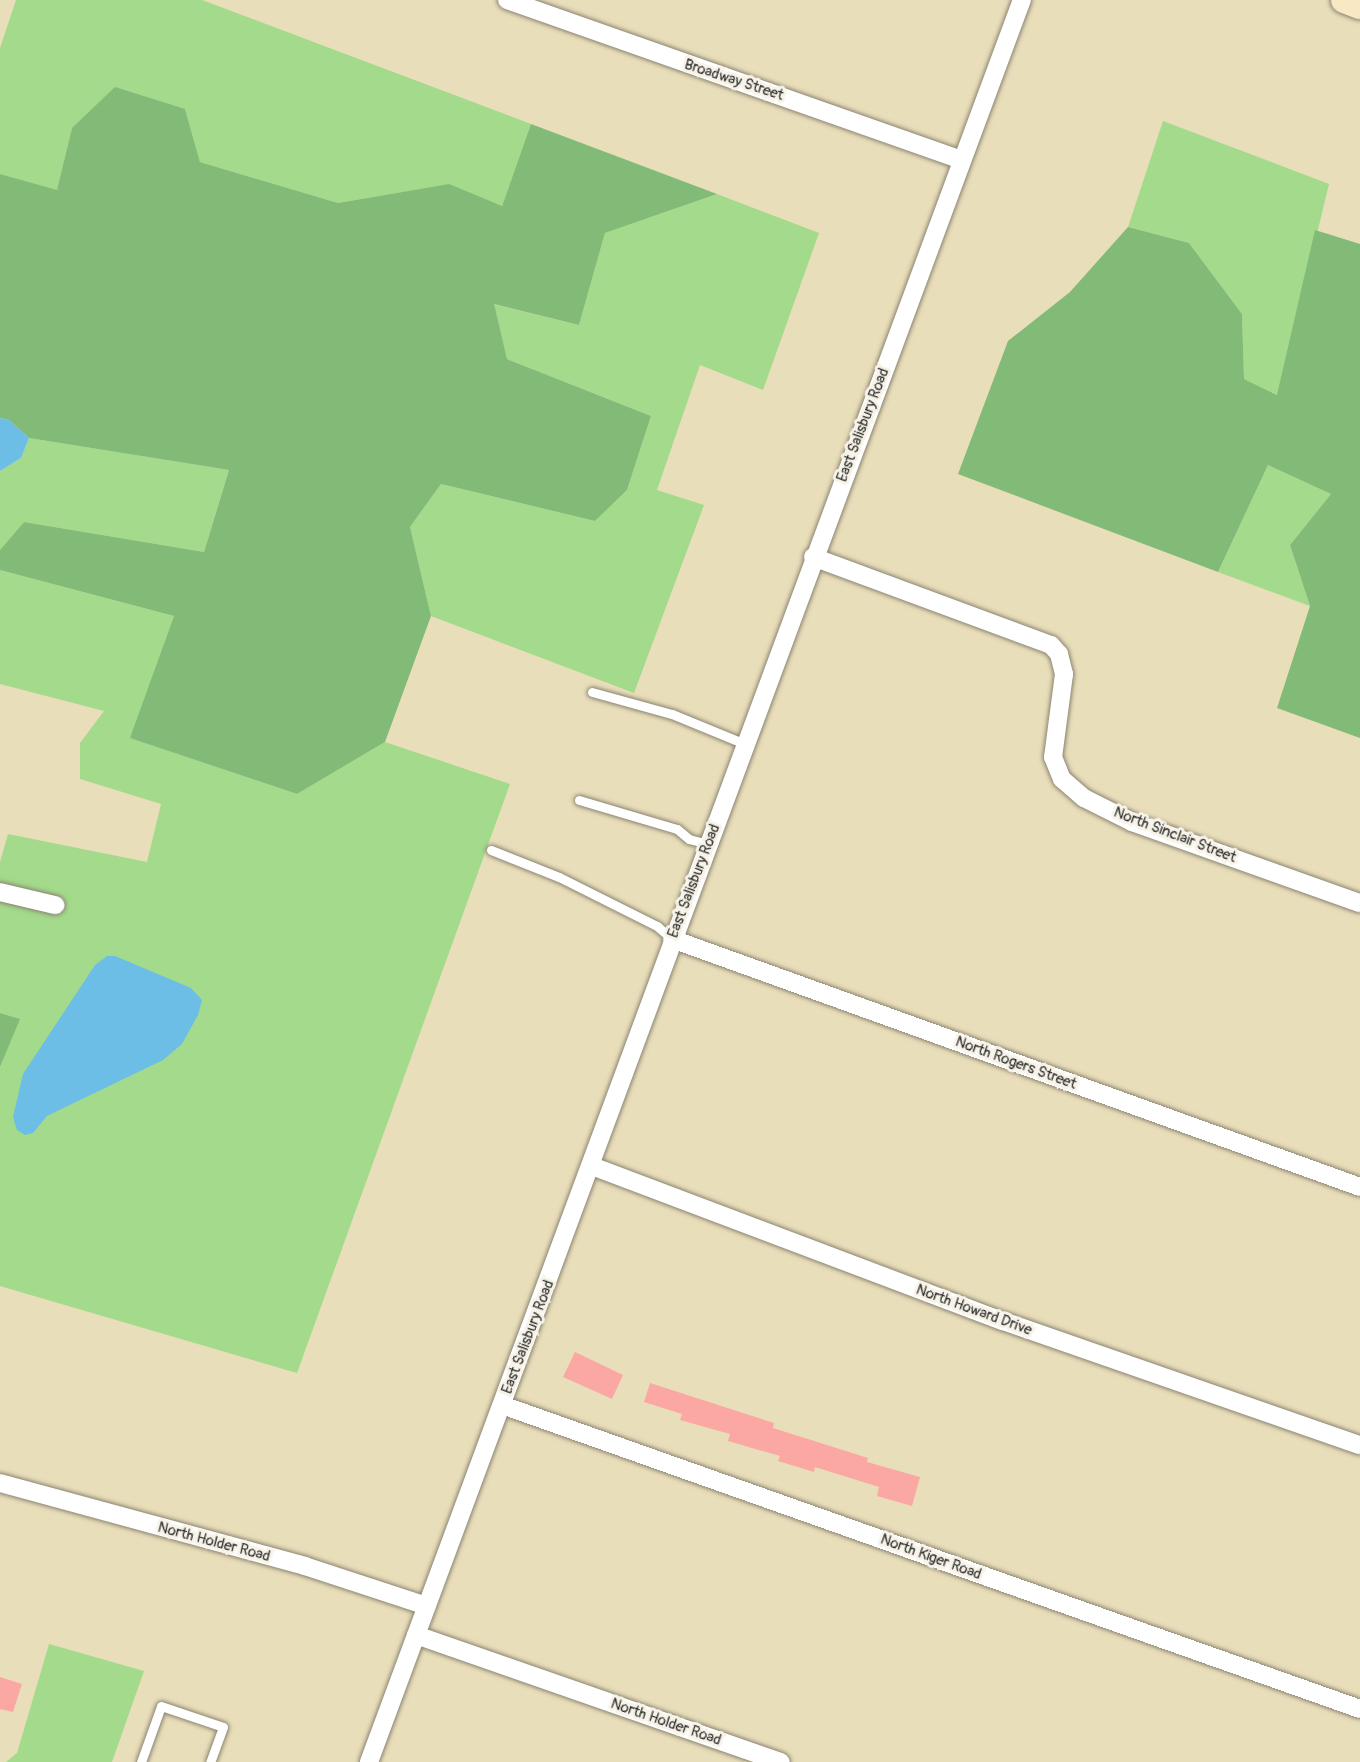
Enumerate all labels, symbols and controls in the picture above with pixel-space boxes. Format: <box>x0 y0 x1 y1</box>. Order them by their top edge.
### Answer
street label: Broadway Street <box>682 55 786 105</box>
street label: East Salisbury Road <box>833 366 893 484</box>
street label: North Sinclair Street <box>1111 803 1239 867</box>
street label: East Salisbury Road <box>664 822 724 940</box>
street label: North Rogers Street <box>953 1033 1079 1093</box>
street label: East Salisbury Road <box>498 1278 558 1396</box>
street label: North Howard Drive <box>914 1281 1034 1339</box>
street label: North Holder Road <box>156 1518 272 1566</box>
street label: North Kiger Road <box>878 1530 984 1584</box>
street label: North Holder Road <box>608 1695 724 1749</box>

